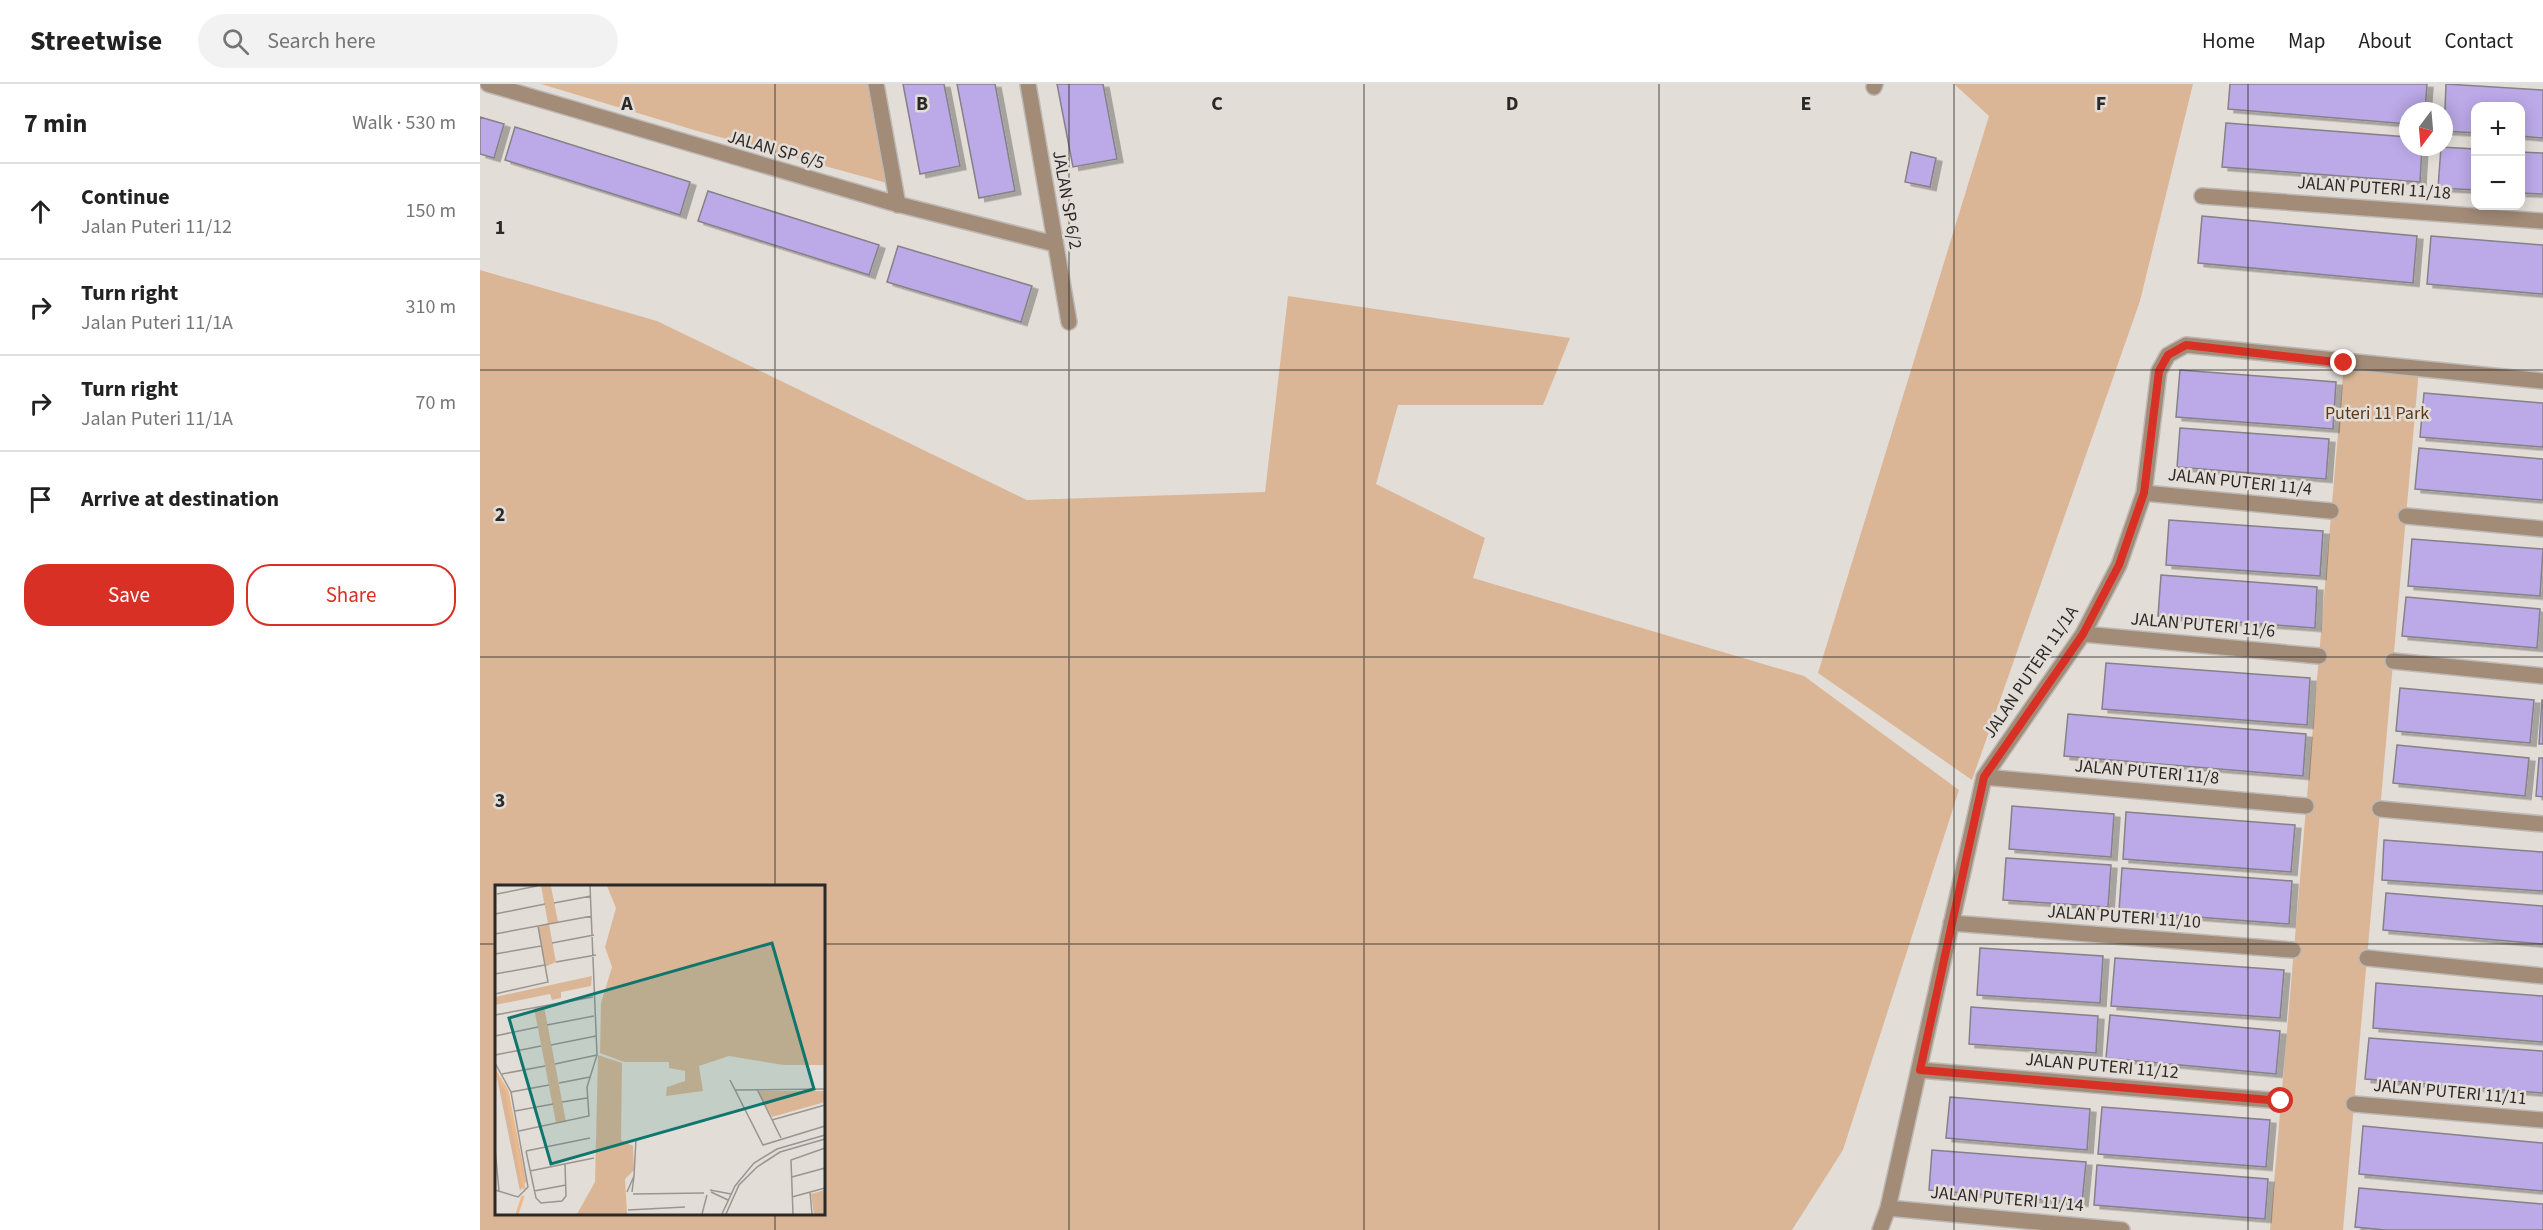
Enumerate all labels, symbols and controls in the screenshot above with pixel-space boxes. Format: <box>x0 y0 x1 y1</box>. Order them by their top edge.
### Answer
search box <box>198 14 618 68</box>
text: Streetwise <box>30 21 162 61</box>
icon: search <box>219 25 252 58</box>
text: Search here <box>267 25 376 57</box>
text: Home <box>2202 26 2255 56</box>
text: Map <box>2288 26 2326 56</box>
text: About <box>2359 26 2411 56</box>
text: Contact <box>2444 26 2513 56</box>
text: A <box>620 90 633 118</box>
text: B <box>916 90 928 118</box>
text: C <box>1211 90 1223 118</box>
text: D <box>1506 90 1518 118</box>
text: E <box>1801 90 1811 118</box>
text: F <box>2096 90 2106 118</box>
north arrow <box>2399 102 2453 156</box>
map controls <box>2471 102 2525 210</box>
button: + <box>2471 102 2525 156</box>
text: 7 min <box>24 105 87 142</box>
text: Walk · 530 m <box>352 109 456 137</box>
street label: JALAN SP 6/5 <box>725 124 827 176</box>
street label: JALAN SP 6/2 <box>1046 149 1088 251</box>
button: − <box>2471 156 2525 210</box>
street label: JALAN PUTERI 11/18 <box>2296 170 2452 206</box>
text: Continue <box>81 181 170 213</box>
icon: ahead <box>24 195 57 228</box>
text: 150 m <box>406 197 456 225</box>
text: Jalan Puteri 11/12 <box>81 213 232 241</box>
text: 1 <box>495 214 505 242</box>
text: Turn right <box>81 277 178 309</box>
icon: right <box>24 291 57 324</box>
text: 310 m <box>406 293 456 321</box>
text: Jalan Puteri 11/1A <box>81 309 233 337</box>
route end <box>2330 349 2356 375</box>
text: Turn right <box>81 373 178 405</box>
icon: right <box>24 387 57 420</box>
text: 70 m <box>416 389 456 417</box>
park label: Puteri 11 Park <box>2325 401 2429 426</box>
text: Jalan Puteri 11/1A <box>81 405 233 433</box>
street label: JALAN PUTERI 11/4 <box>2167 462 2313 502</box>
icon: arrive <box>24 483 57 516</box>
text: Arrive at destination <box>81 483 279 515</box>
text: 2 <box>495 501 505 529</box>
button: Save <box>24 564 234 626</box>
button: Share <box>246 564 456 626</box>
street label: JALAN PUTERI 11/1A <box>1977 601 2085 743</box>
street label: JALAN PUTERI 11/6 <box>2130 606 2276 644</box>
street label: JALAN PUTERI 11/8 <box>2074 753 2220 791</box>
text: 3 <box>495 787 505 815</box>
inset map <box>495 885 825 1215</box>
street label: JALAN PUTERI 11/10 <box>2046 899 2202 935</box>
street label: JALAN PUTERI 11/12 <box>2024 1047 2180 1085</box>
street label: JALAN PUTERI 11/11 <box>2372 1073 2528 1111</box>
route start <box>2267 1087 2293 1113</box>
street label: JALAN PUTERI 11/14 <box>1929 1180 2085 1218</box>

